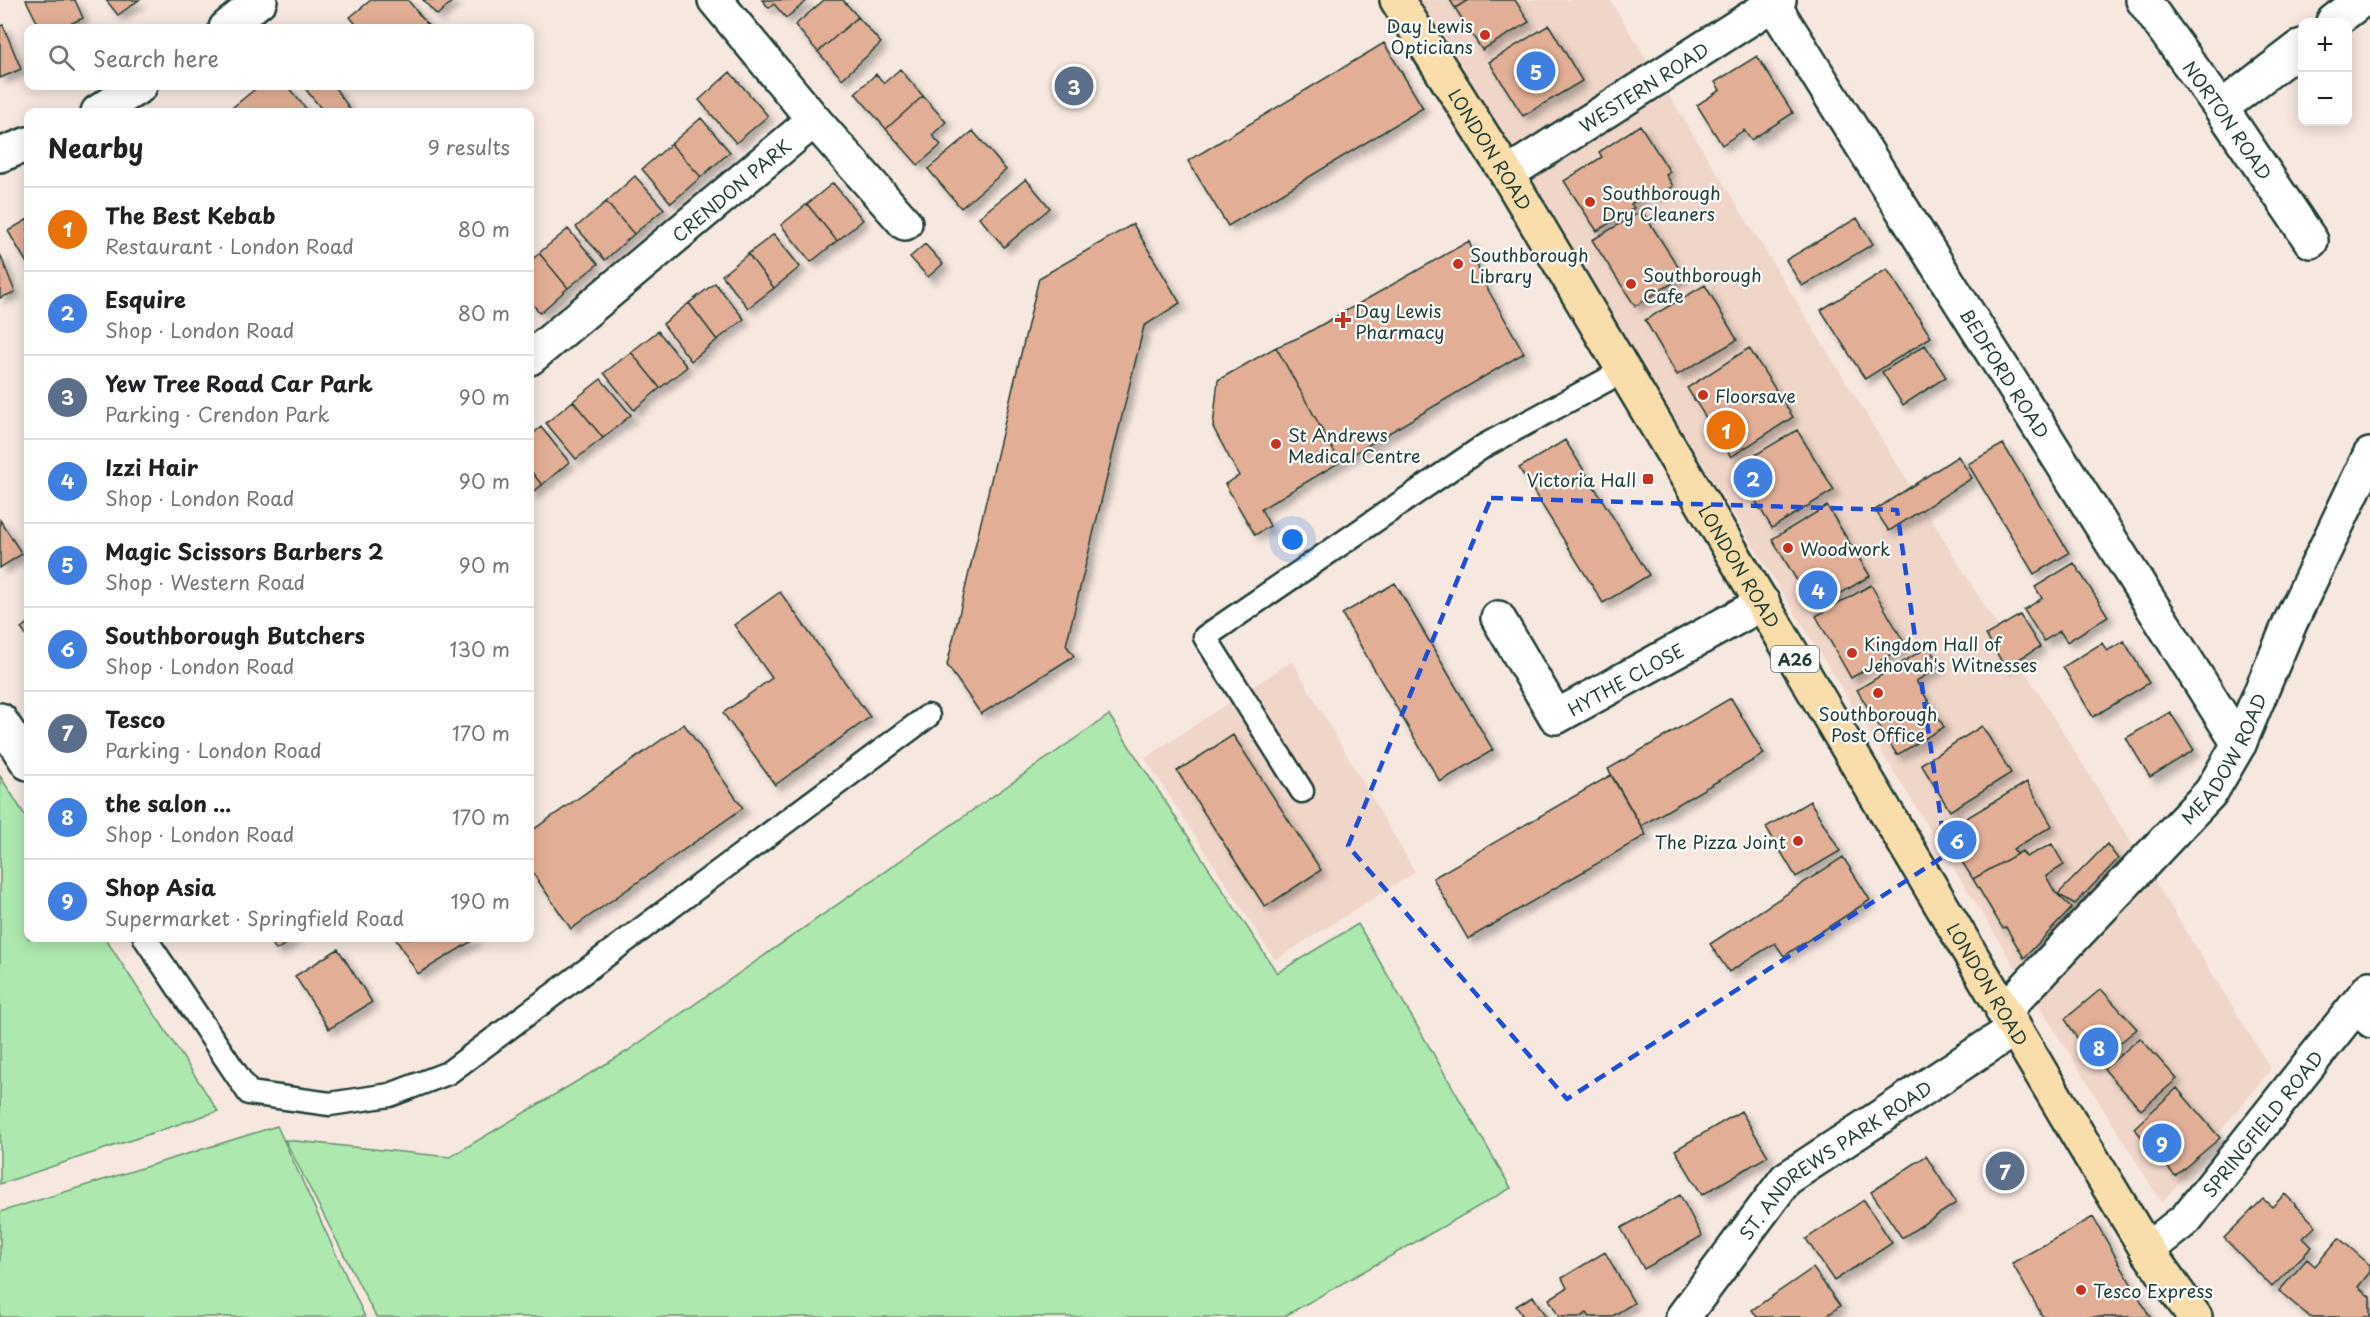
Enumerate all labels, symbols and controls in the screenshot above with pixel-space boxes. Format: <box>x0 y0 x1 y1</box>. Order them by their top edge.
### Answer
place label: Day Lewis Opticians <box>1387 12 1473 60</box>
map controls <box>2298 18 2352 126</box>
button: + <box>2298 18 2352 72</box>
search box <box>24 24 534 90</box>
marker: Day Lewis Opticians <box>1478 28 1492 42</box>
street label: WESTERN ROAD <box>1573 35 1714 138</box>
icon: search <box>45 41 78 74</box>
text: Search here <box>93 41 219 74</box>
pin: 5 <box>1516 48 1556 94</box>
street label: NORTON ROAD <box>2177 55 2279 185</box>
pin: 3 <box>1054 64 1094 109</box>
button: − <box>2298 72 2352 126</box>
street label: LONDON ROAD <box>1443 83 1539 215</box>
text: Nearby <box>48 128 143 167</box>
text: 9 results <box>428 132 510 162</box>
street label: CRENDON PARK <box>665 132 796 248</box>
place label: Southborough Dry Cleaners <box>1602 179 1721 227</box>
marker: Southborough Dry Cleaners <box>1583 195 1597 209</box>
text: The Best Kebab <box>105 198 275 231</box>
text: 1 <box>63 214 72 244</box>
text: 80 m <box>458 214 510 244</box>
text: Restaurant · London Road <box>105 231 354 261</box>
place label: Southborough Library <box>1470 241 1589 289</box>
marker: Southborough Library <box>1451 257 1465 271</box>
place label: Southborough Cafe <box>1643 261 1762 309</box>
marker: Southborough Cafe <box>1624 277 1638 291</box>
text: Esquire <box>105 282 186 315</box>
place label: Day Lewis Pharmacy <box>1355 297 1445 345</box>
text: 2 <box>60 298 75 328</box>
text: 80 m <box>458 298 510 328</box>
street label: BEDFORD ROAD <box>1954 303 2057 443</box>
marker: Day Lewis Pharmacy <box>1336 313 1350 327</box>
text: Shop · London Road <box>105 315 294 345</box>
text: Yew Tree Road Car Park <box>105 366 373 399</box>
text: 3 <box>61 382 74 412</box>
text: 90 m <box>459 382 510 412</box>
place label: Floorsave <box>1715 382 1796 409</box>
marker: Floorsave <box>1696 388 1710 402</box>
text: Parking · Crendon Park <box>105 399 330 429</box>
pin: 1 <box>1706 408 1746 452</box>
place label: St Andrews Medical Centre <box>1288 421 1421 469</box>
marker: St Andrews Medical Centre <box>1269 437 1283 451</box>
text: Izzi Hair <box>105 450 198 483</box>
pin: 2 <box>1734 456 1772 500</box>
text: 4 <box>61 466 74 496</box>
text: 90 m <box>459 466 510 496</box>
place label: Victoria Hall <box>1526 466 1636 493</box>
marker: Victoria Hall <box>1641 472 1655 486</box>
text: Shop · London Road <box>105 483 294 513</box>
street label: LONDON ROAD <box>1693 500 1787 633</box>
your location <box>1278 525 1307 554</box>
text: Magic Scissors Barbers 2 <box>105 534 383 567</box>
place label: Woodwork <box>1800 535 1890 562</box>
marker: Woodwork <box>1781 541 1795 555</box>
text: 5 <box>61 550 74 580</box>
text: 90 m <box>459 550 510 580</box>
text: Shop · Western Road <box>105 567 305 597</box>
pin: 4 <box>1798 568 1838 612</box>
text: Southborough Butchers <box>105 618 365 651</box>
place label: Kingdom Hall of Jehovah's Witnesses <box>1864 630 2037 678</box>
text: 6 <box>60 634 75 664</box>
text: 130 m <box>450 634 510 664</box>
street label: HYTHE CLOSE <box>1562 636 1689 722</box>
road number: A26 <box>1771 646 1819 672</box>
marker: Kingdom Hall of Jehovah's Witnesses <box>1845 646 1859 660</box>
text: Shop · London Road <box>105 651 294 681</box>
marker: Southborough Post Office <box>1871 686 1885 700</box>
street label: MEADOW ROAD <box>2174 689 2273 830</box>
place label: Southborough Post Office <box>1819 700 1937 748</box>
text: Tesco <box>105 702 165 735</box>
text: 7 <box>62 718 73 748</box>
text: 170 m <box>452 718 510 748</box>
text: Parking · London Road <box>105 735 322 765</box>
text: the salon ... <box>105 786 231 819</box>
text: 8 <box>61 802 74 832</box>
text: 170 m <box>452 802 510 832</box>
pin: 6 <box>1938 818 1976 862</box>
text: Shop · London Road <box>105 819 294 849</box>
place label: The Pizza Joint <box>1655 828 1786 855</box>
marker: The Pizza Joint <box>1791 834 1805 848</box>
text: Shop Asia <box>105 870 216 903</box>
text: 9 <box>62 886 73 916</box>
text: 190 m <box>451 886 510 916</box>
text: Supermarket · Springfield Road <box>105 903 404 933</box>
street label: LONDON ROAD <box>1941 917 2035 1051</box>
pin: 8 <box>2080 1024 2118 1070</box>
street label: SPRINGFIELD ROAD <box>2195 1044 2329 1203</box>
street label: ST. ANDREWS PARK ROAD <box>1732 1073 1937 1245</box>
pin: 9 <box>2142 1120 2182 1166</box>
pin: 7 <box>1986 1148 2024 1194</box>
place label: Tesco Express <box>2093 1277 2213 1304</box>
marker: Tesco Express <box>2074 1283 2088 1297</box>

